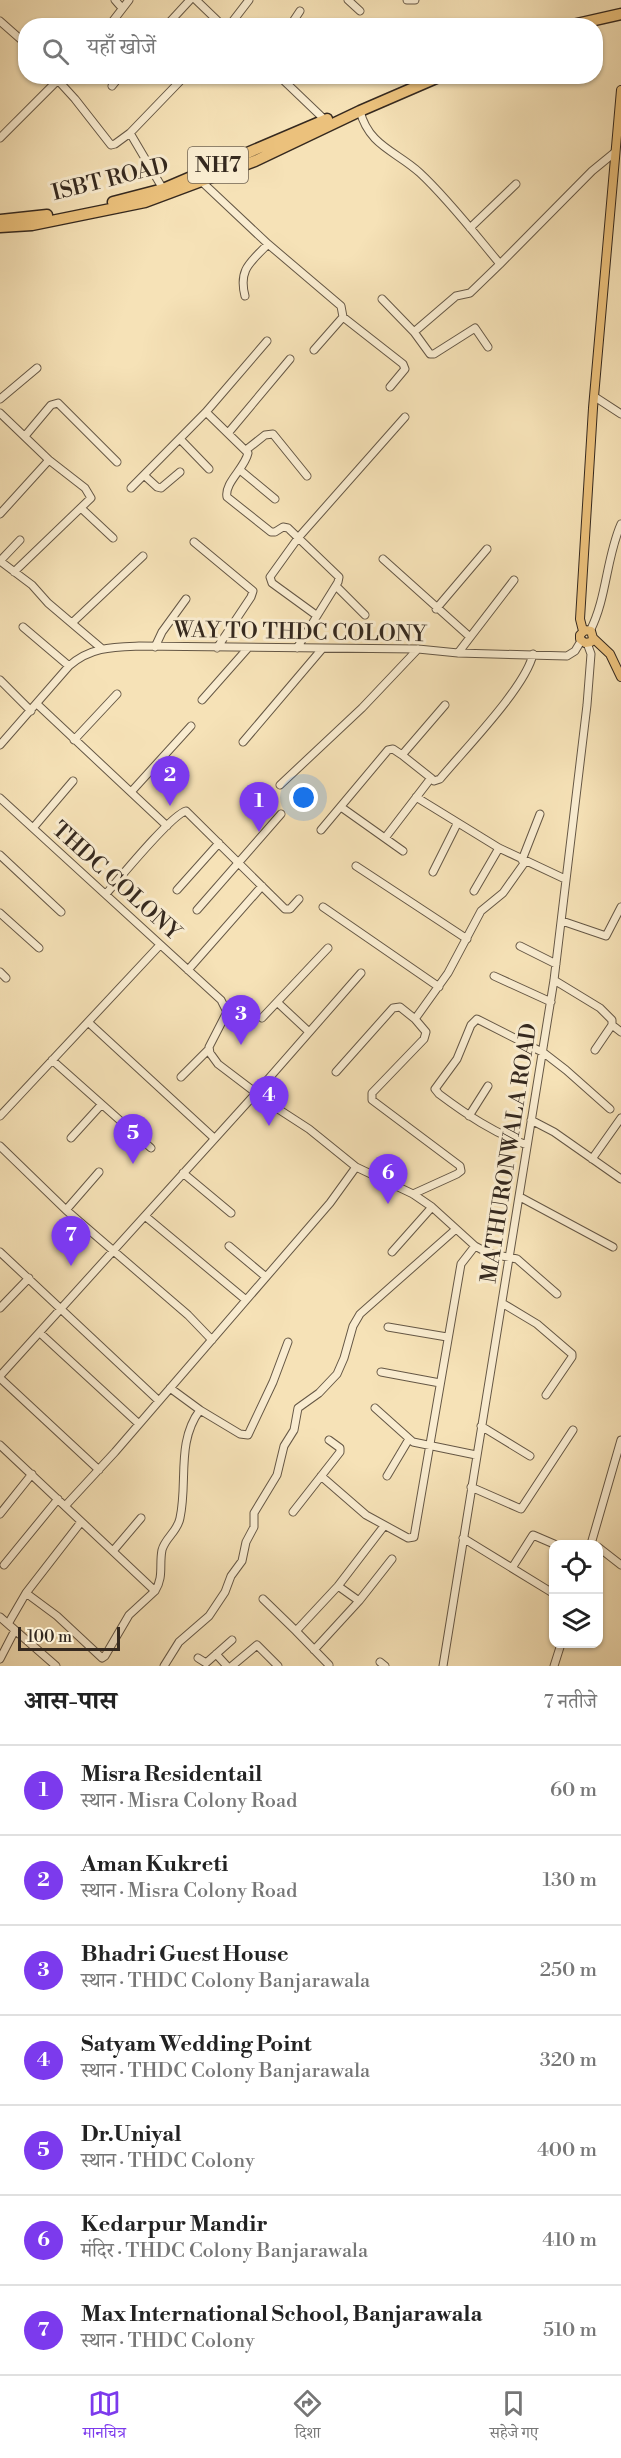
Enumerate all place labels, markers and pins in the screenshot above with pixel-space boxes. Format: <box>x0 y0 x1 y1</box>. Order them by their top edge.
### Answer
pin: 2 <box>150 756 190 806</box>
pin: 1 <box>240 782 278 832</box>
pin: 3 <box>222 996 260 1045</box>
pin: 4 <box>250 1076 288 1126</box>
pin: 5 <box>114 1114 152 1164</box>
pin: 6 <box>368 1154 408 1204</box>
pin: 7 <box>52 1216 90 1266</box>

